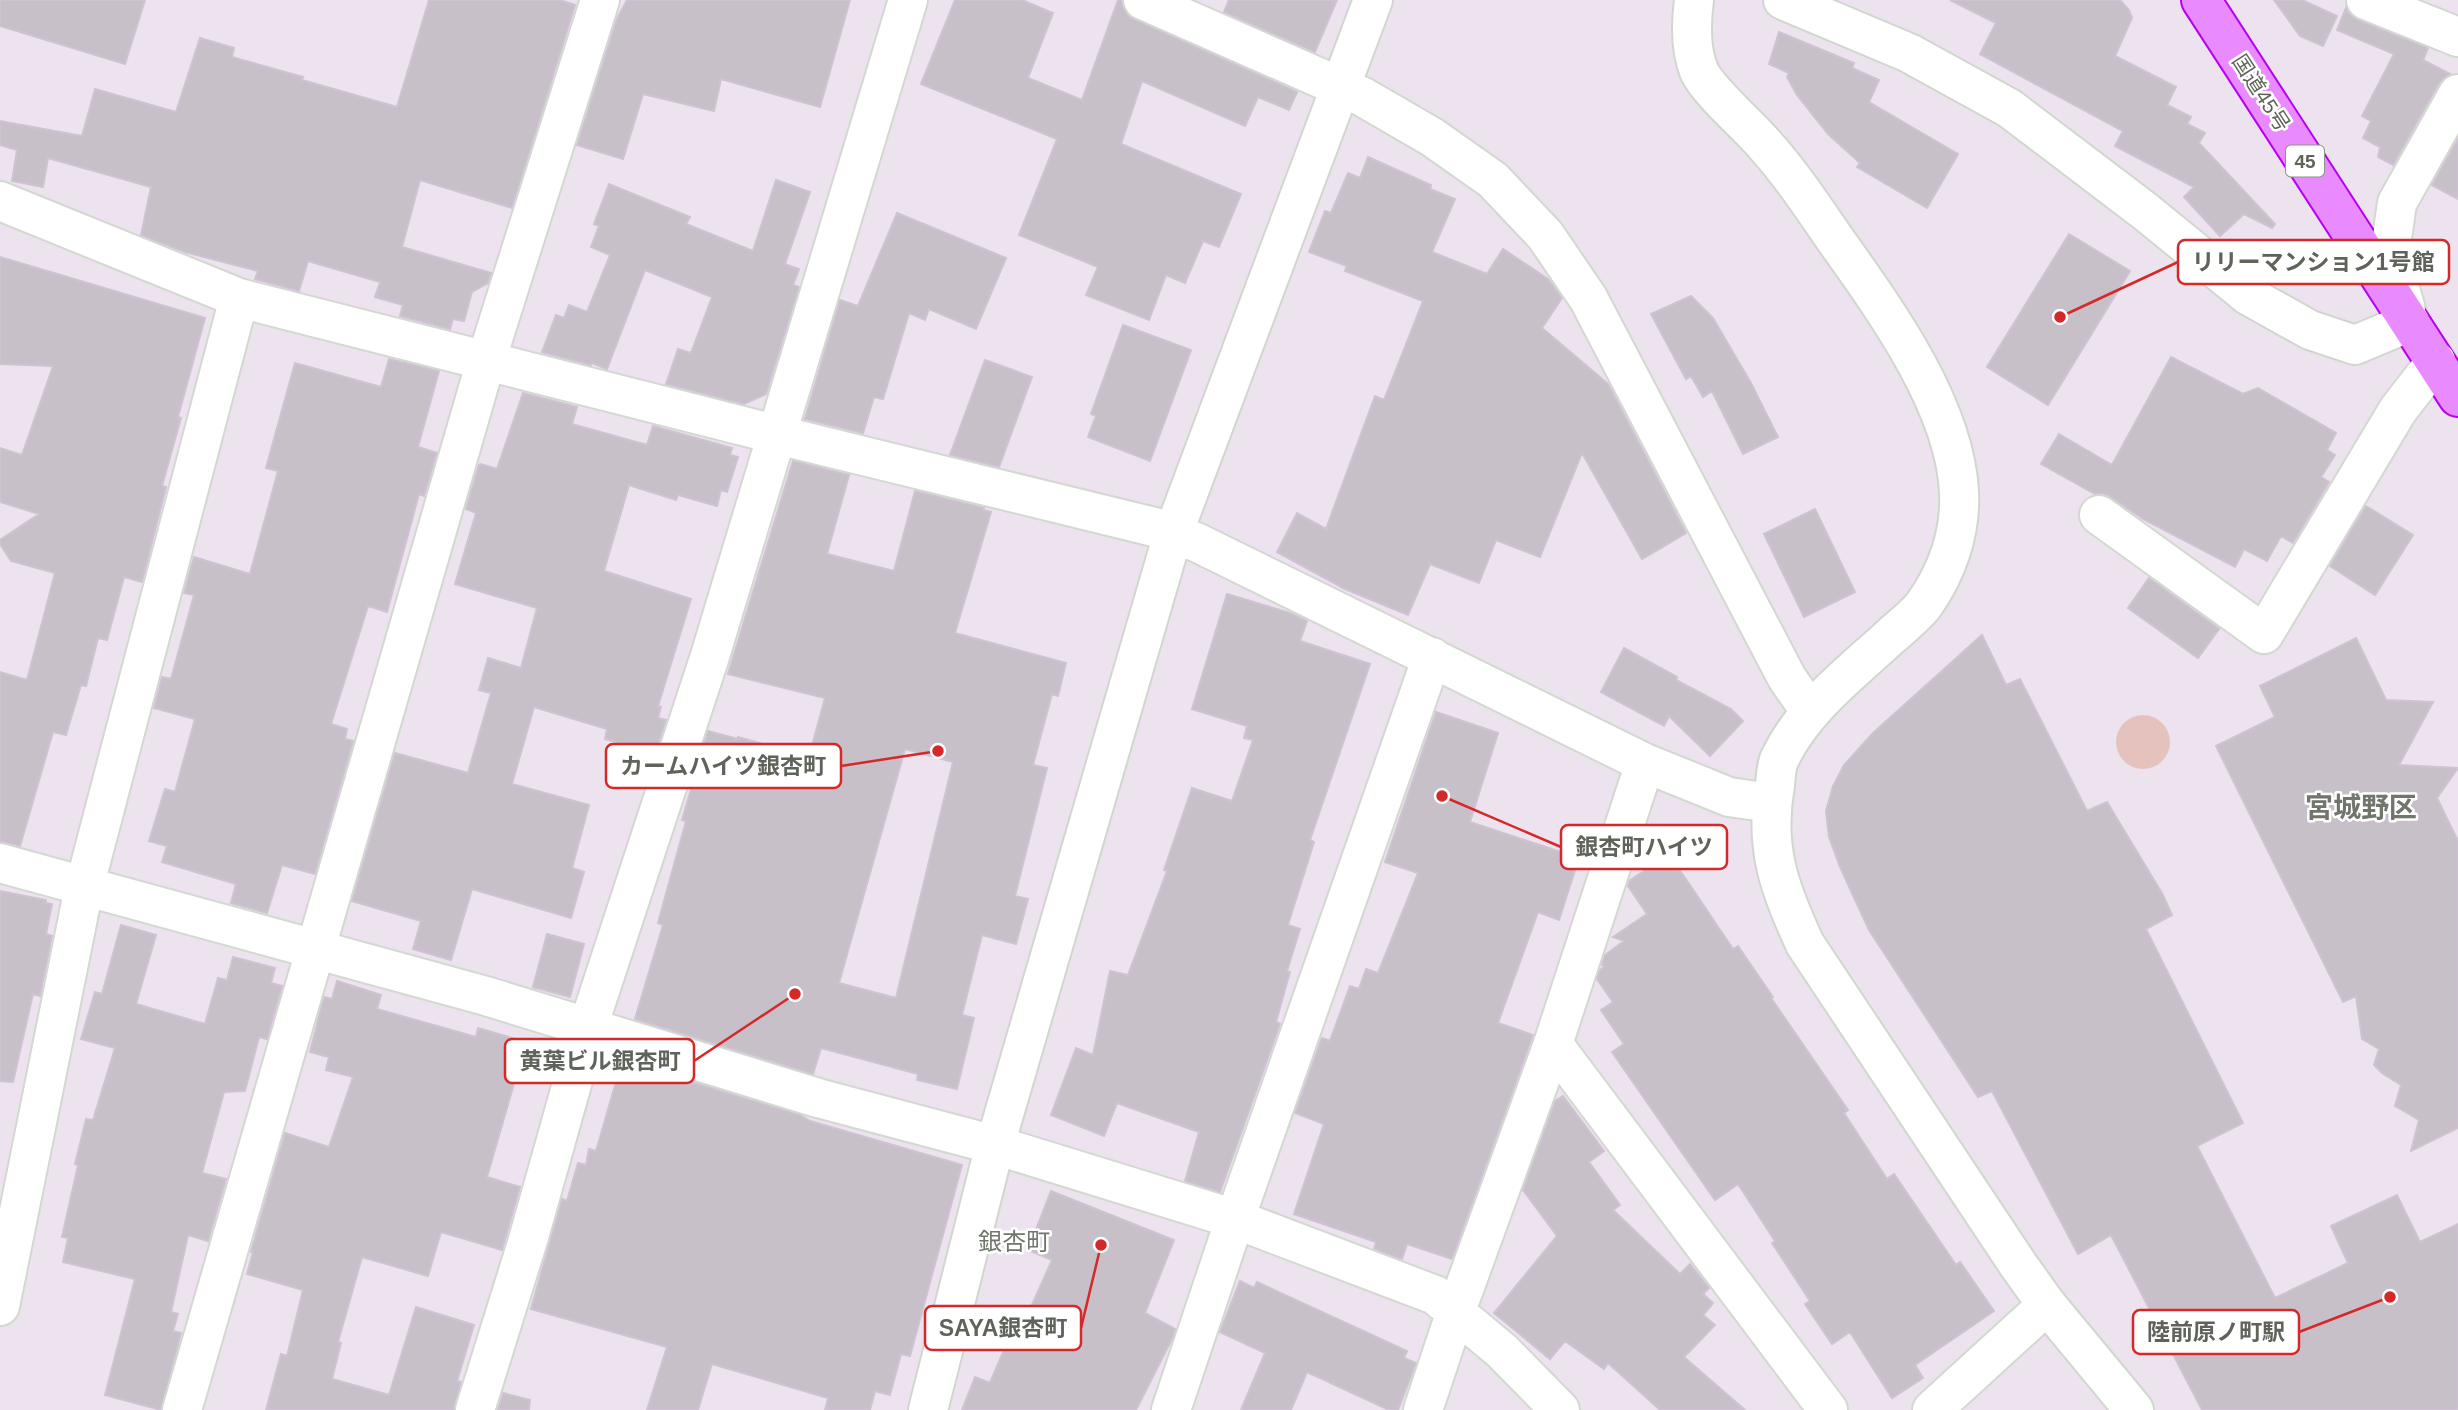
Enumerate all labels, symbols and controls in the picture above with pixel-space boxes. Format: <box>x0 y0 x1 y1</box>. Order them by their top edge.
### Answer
street label: 国道45号 <box>2228 50 2295 135</box>
road number: 45 <box>2286 146 2324 176</box>
callout: リリーマンション1号館 <box>2178 240 2449 284</box>
text: リリーマンション1号館 <box>2192 249 2434 275</box>
callout: カームハイツ銀杏町 <box>606 744 841 788</box>
text: カームハイツ銀杏町 <box>620 753 826 779</box>
district label: 宮城野区 <box>2305 792 2417 823</box>
callout: 銀杏町ハイツ <box>1561 825 1727 869</box>
text: 銀杏町ハイツ <box>1575 834 1713 860</box>
callout: 黄葉ビル銀杏町 <box>505 1039 694 1083</box>
text: 黄葉ビル銀杏町 <box>520 1048 681 1074</box>
district label: 銀杏町 <box>978 1228 1050 1255</box>
callout: SAYA銀杏町 <box>925 1306 1081 1350</box>
callout: 陸前原ノ町駅 <box>2133 1310 2299 1354</box>
text: SAYA銀杏町 <box>939 1315 1067 1341</box>
text: 陸前原ノ町駅 <box>2147 1319 2285 1345</box>

